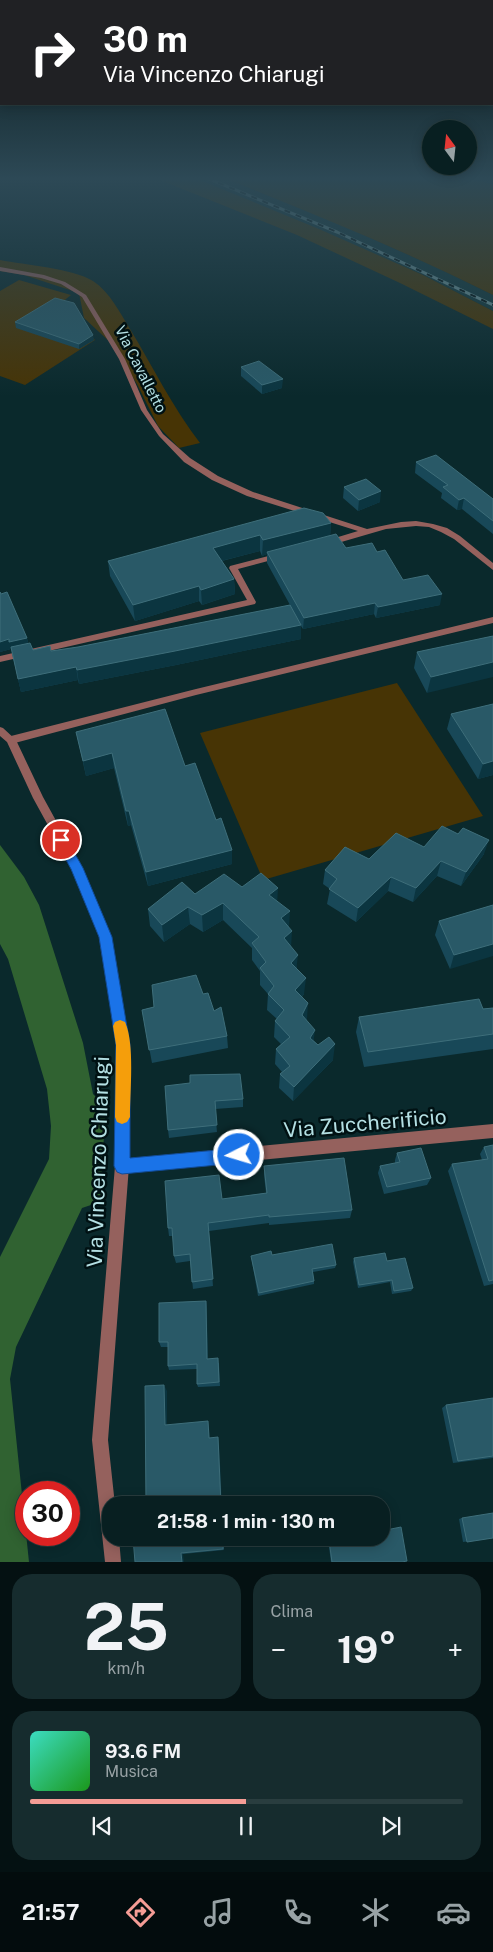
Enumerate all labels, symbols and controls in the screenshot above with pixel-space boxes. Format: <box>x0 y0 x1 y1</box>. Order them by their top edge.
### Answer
text: 30 m <box>103 19 188 60</box>
icon: right <box>20 20 85 85</box>
text: Via Vincenzo Chiarugi <box>103 61 324 87</box>
north arrow <box>422 120 478 175</box>
map controls <box>422 120 477 175</box>
street label: Via Cavalletto <box>112 323 170 415</box>
pin <box>40 819 82 861</box>
icon: arrive <box>47 826 75 854</box>
street label: Via Vincenzo Chiarugi <box>82 1056 114 1268</box>
street label: Via Zuccherificio <box>283 1103 447 1143</box>
position arrow <box>212 1128 264 1180</box>
speed limit sign: 30 <box>15 1481 80 1546</box>
text: 21:58 · 1 min · 130 m <box>157 1510 335 1532</box>
text: 25 <box>84 1588 169 1665</box>
text: Clima <box>271 1602 313 1621</box>
text: 19° <box>337 1627 396 1672</box>
text: − <box>271 1633 286 1666</box>
text: + <box>447 1633 463 1666</box>
text: km/h <box>107 1659 145 1678</box>
text: 93.6 FM <box>105 1740 181 1762</box>
text: Musica <box>105 1762 158 1781</box>
icon: previous <box>88 1812 116 1840</box>
icon: pause <box>232 1812 260 1840</box>
icon: next <box>377 1812 405 1840</box>
icon: directions <box>123 1895 158 1930</box>
icon: music <box>201 1895 236 1930</box>
icon: phone <box>280 1895 315 1930</box>
icon: climate <box>358 1895 393 1930</box>
icon: car <box>436 1895 471 1930</box>
text: 21:57 <box>22 1899 80 1925</box>

